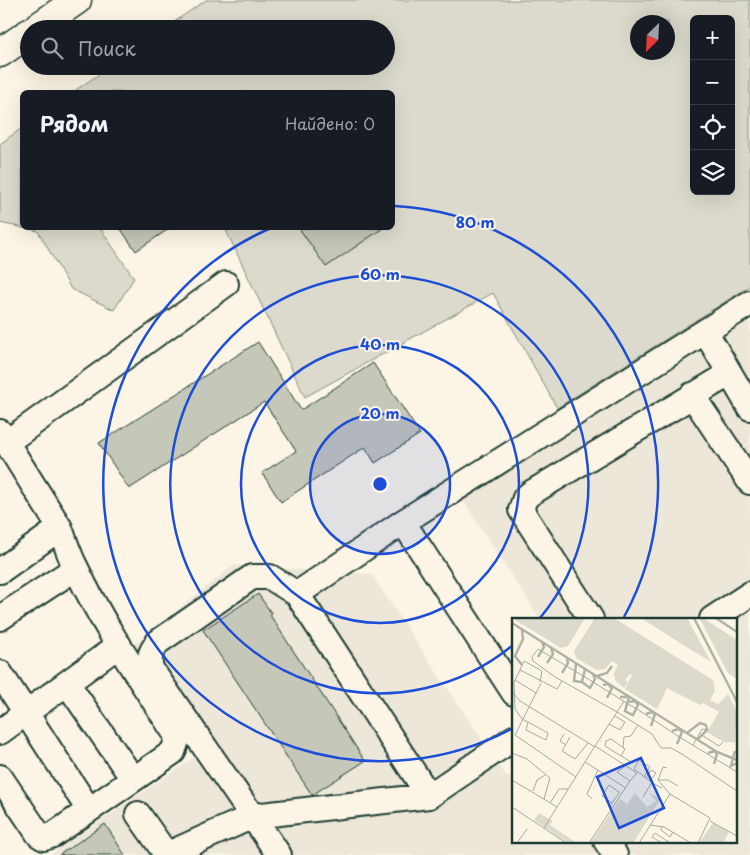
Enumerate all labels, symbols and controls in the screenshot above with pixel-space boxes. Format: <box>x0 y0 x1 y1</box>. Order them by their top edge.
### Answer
north arrow <box>630 15 675 60</box>
map controls <box>690 15 735 195</box>
button: + <box>690 15 735 60</box>
search box <box>20 20 395 75</box>
icon: search <box>38 34 66 62</box>
text: Поиск <box>78 34 136 62</box>
button: − <box>690 60 735 105</box>
button: locate <box>690 105 735 150</box>
text: Рядом <box>40 107 108 139</box>
text: Найдено: 0 <box>285 111 375 135</box>
button: layers <box>690 150 735 195</box>
text: 80 m <box>455 210 495 233</box>
text: 60 m <box>360 262 400 285</box>
text: 40 m <box>360 332 400 355</box>
text: 20 m <box>361 401 399 424</box>
centre of rings <box>371 475 389 493</box>
inset map <box>512 618 738 842</box>

